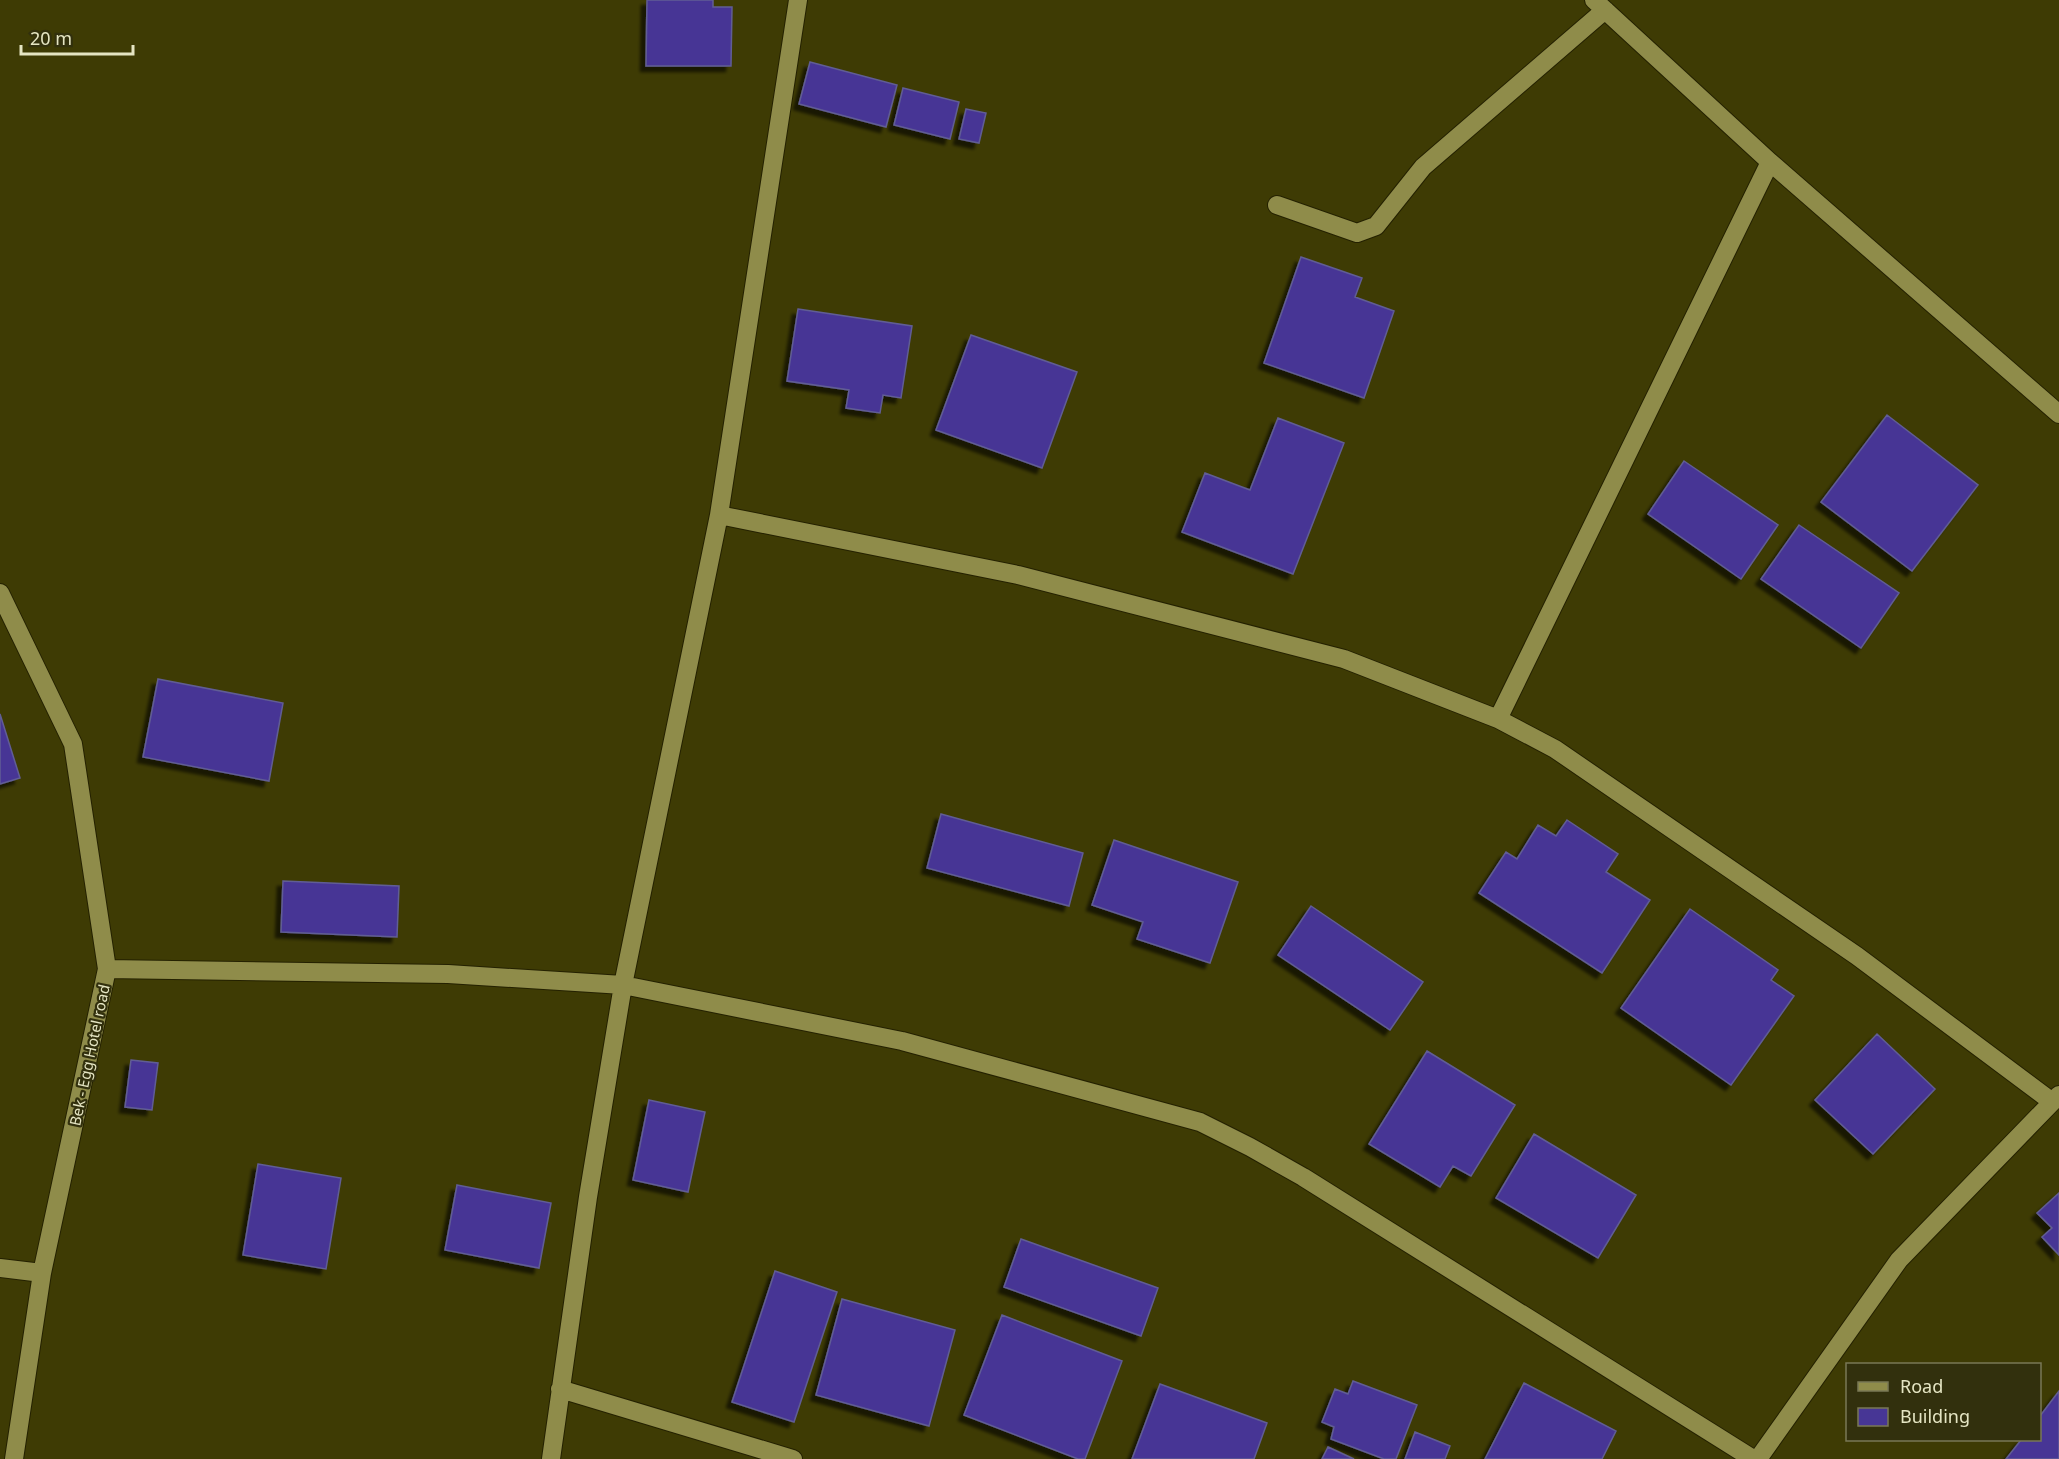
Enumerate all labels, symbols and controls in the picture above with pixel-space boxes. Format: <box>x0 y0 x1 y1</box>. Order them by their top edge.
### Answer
scale bar <box>21 18 134 56</box>
text: 20 m <box>30 26 72 50</box>
street label: Bek - Egg Hotel road <box>64 982 114 1128</box>
legend <box>1846 1363 2041 1441</box>
text: Road <box>1900 1374 1943 1398</box>
text: Building <box>1900 1404 1970 1428</box>

